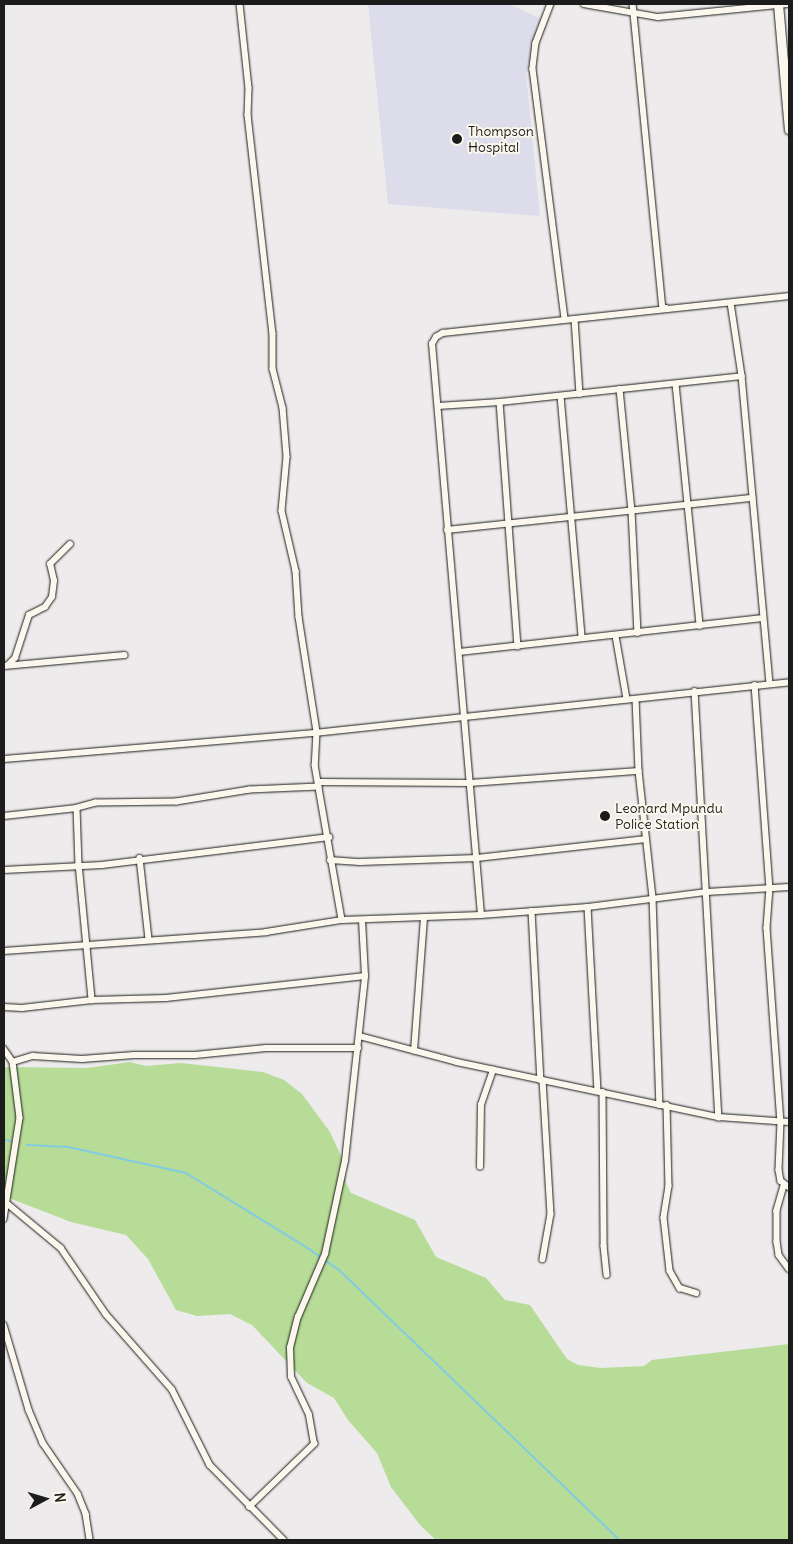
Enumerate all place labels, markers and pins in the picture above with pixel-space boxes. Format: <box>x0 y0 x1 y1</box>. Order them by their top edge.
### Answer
place label: Thompson Hospital <box>468 123 534 156</box>
marker: Thompson Hospital <box>450 132 464 146</box>
place label: Leonard Mpundu Police Station <box>615 800 723 832</box>
marker: Leonard Mpundu Police Station <box>599 810 611 822</box>

